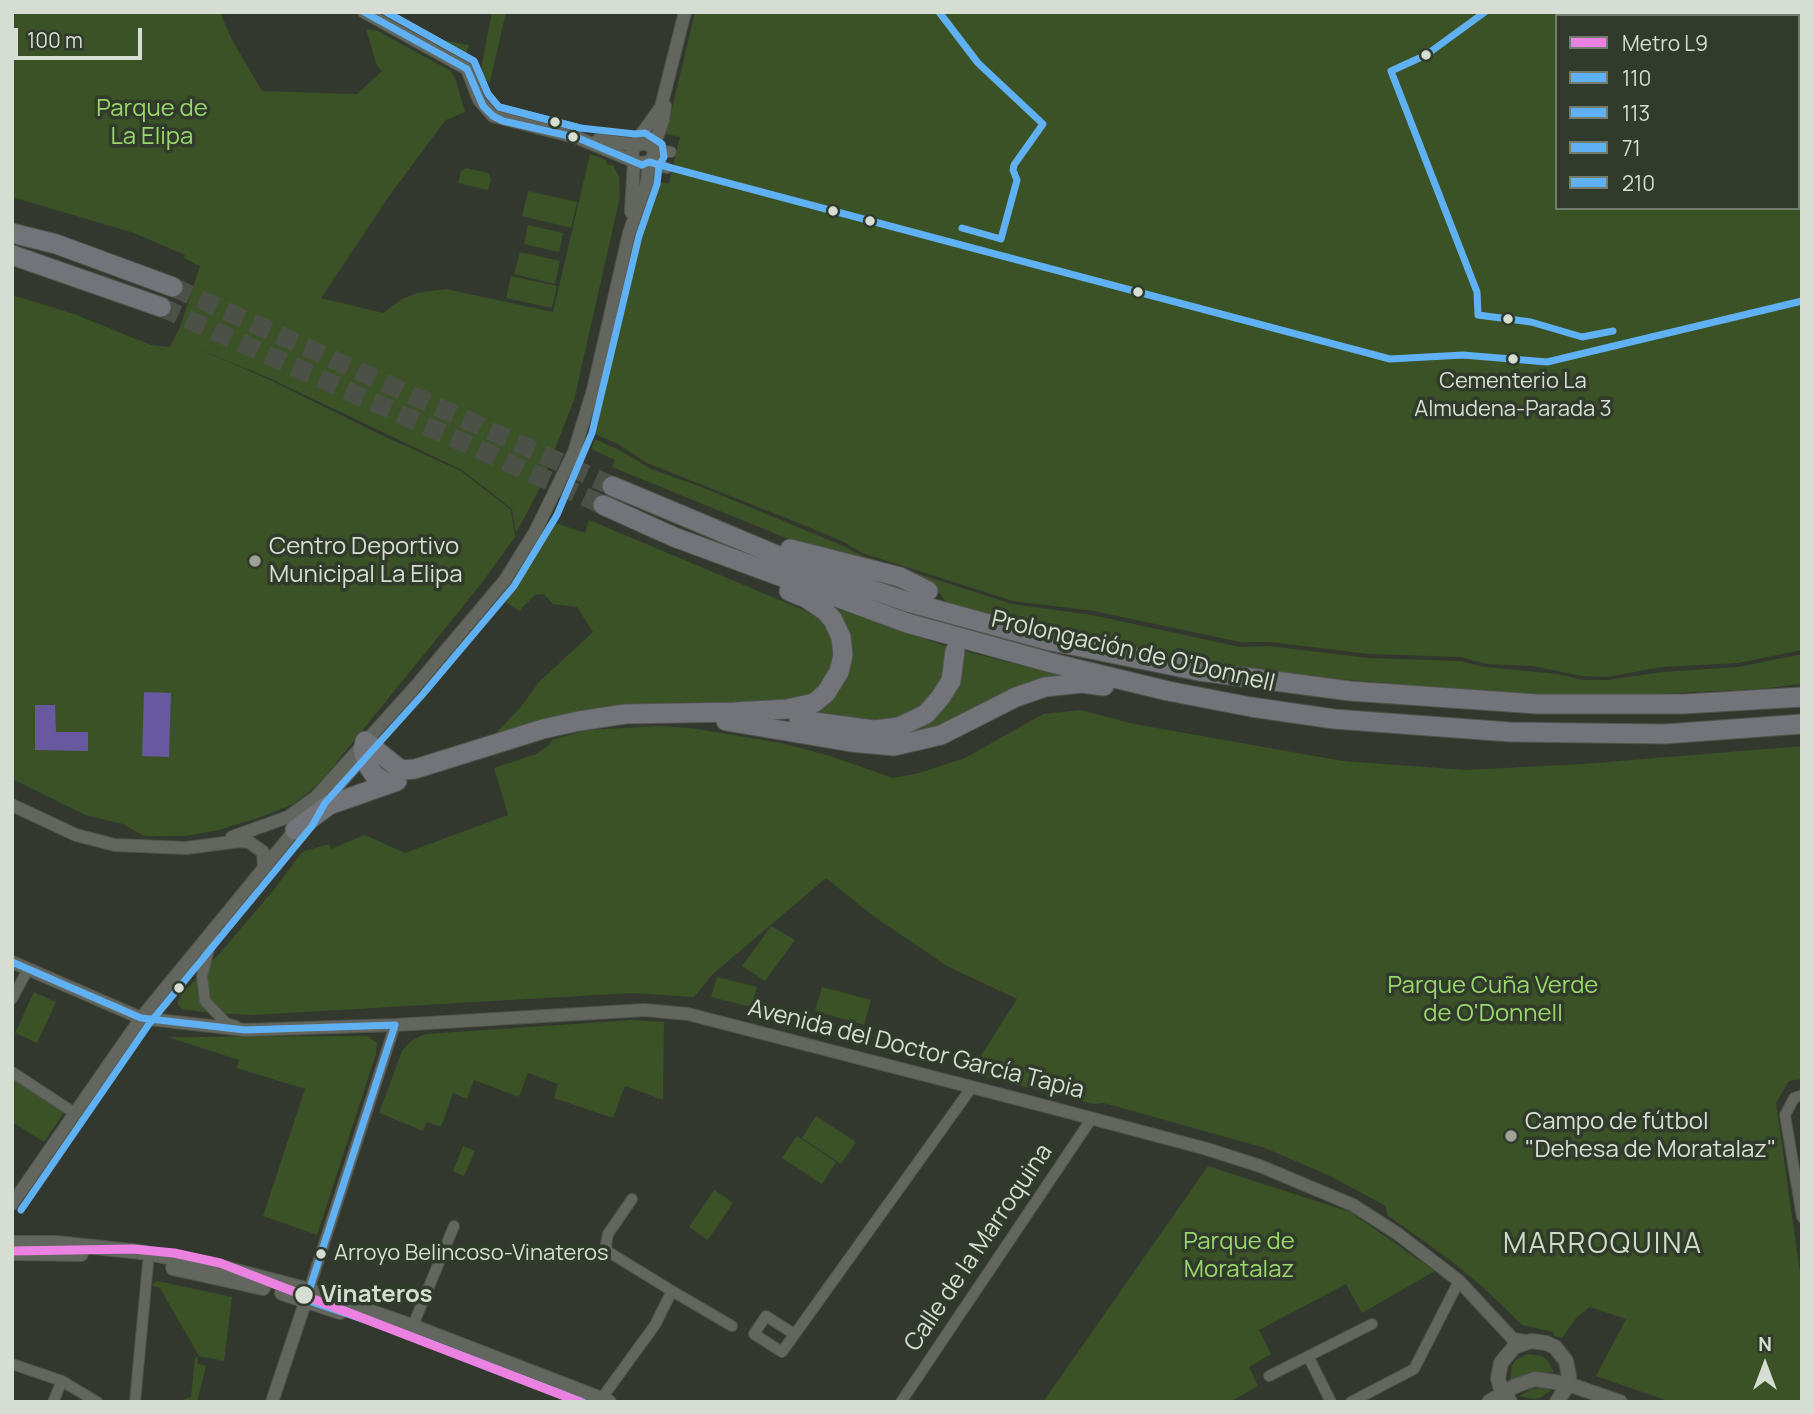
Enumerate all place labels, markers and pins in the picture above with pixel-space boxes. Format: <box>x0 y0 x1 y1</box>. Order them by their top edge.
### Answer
unlabelled marker <box>1419 48 1433 62</box>
unlabelled marker <box>548 115 562 129</box>
unlabelled marker <box>566 130 580 144</box>
unlabelled marker <box>826 204 840 218</box>
unlabelled marker <box>863 214 877 228</box>
unlabelled marker <box>1131 285 1145 299</box>
unlabelled marker <box>1501 312 1515 326</box>
marker: Cementerio La Almudena-Parada 3 <box>1506 352 1520 366</box>
place label: Cementerio La Almudena-Parada 3 <box>1414 369 1612 420</box>
place label: Centro Deportivo Municipal La Elipa <box>269 533 463 589</box>
marker: Centro Deportivo Municipal La Elipa <box>247 553 263 569</box>
unlabelled marker <box>172 981 186 995</box>
place label: Campo de fútbol "Dehesa de Moratalaz" <box>1525 1108 1776 1164</box>
marker: Campo de fútbol "Dehesa de Moratalaz" <box>1503 1128 1519 1144</box>
place label: Arroyo Belincoso-Vinateros <box>334 1241 609 1267</box>
marker: Arroyo Belincoso-Vinateros <box>314 1247 328 1261</box>
place label: Vinateros <box>321 1281 433 1309</box>
marker: Vinateros <box>293 1284 315 1306</box>

